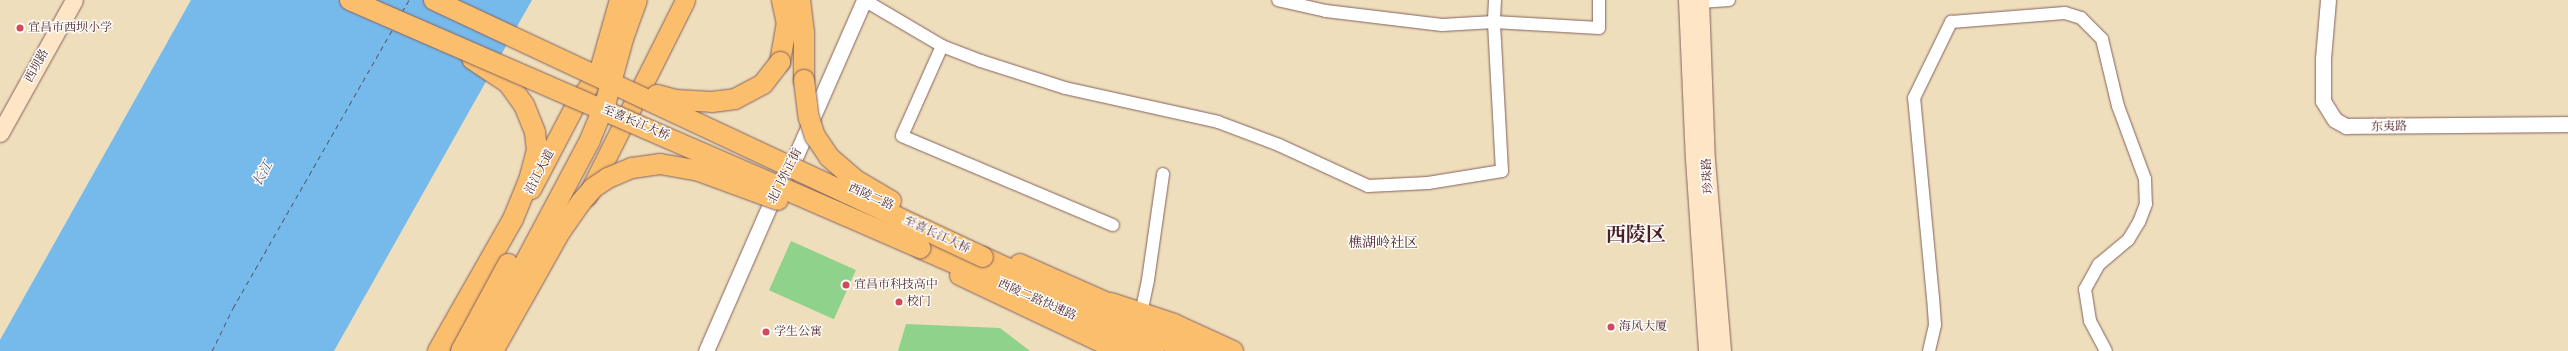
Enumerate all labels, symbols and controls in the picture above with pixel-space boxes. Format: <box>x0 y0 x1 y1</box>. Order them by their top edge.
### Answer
place label: 宜昌市西坝小学 <box>28 21 112 35</box>
marker: 宜昌市西坝小学 <box>15 23 25 33</box>
street label: 西坝路 <box>22 47 52 85</box>
street label: 至喜长江大桥 <box>600 102 672 144</box>
street label: 东夷路 <box>2371 119 2407 135</box>
street label: 北门外正街 <box>765 146 805 206</box>
street label: 沿江大道 <box>522 147 558 197</box>
street label: 珍珠路 <box>1700 158 1716 194</box>
water label: 长江 <box>250 159 276 189</box>
street label: 西陵二路 <box>846 181 896 213</box>
street label: 至喜长江大桥 <box>901 213 973 257</box>
district label: 西陵区 <box>1606 222 1666 246</box>
district label: 樵湖岭社区 <box>1348 235 1418 251</box>
street label: 西陵二路快速路 <box>996 276 1078 324</box>
place label: 宜昌市科技高中 <box>854 278 938 292</box>
marker: 宜昌市科技高中 <box>841 280 851 290</box>
place label: 校门 <box>907 295 931 309</box>
marker: 校门 <box>894 297 904 307</box>
place label: 海风大厦 <box>1619 320 1667 334</box>
marker: 海风大厦 <box>1606 322 1616 332</box>
place label: 学生公寓 <box>774 325 822 339</box>
marker: 学生公寓 <box>761 327 771 337</box>

